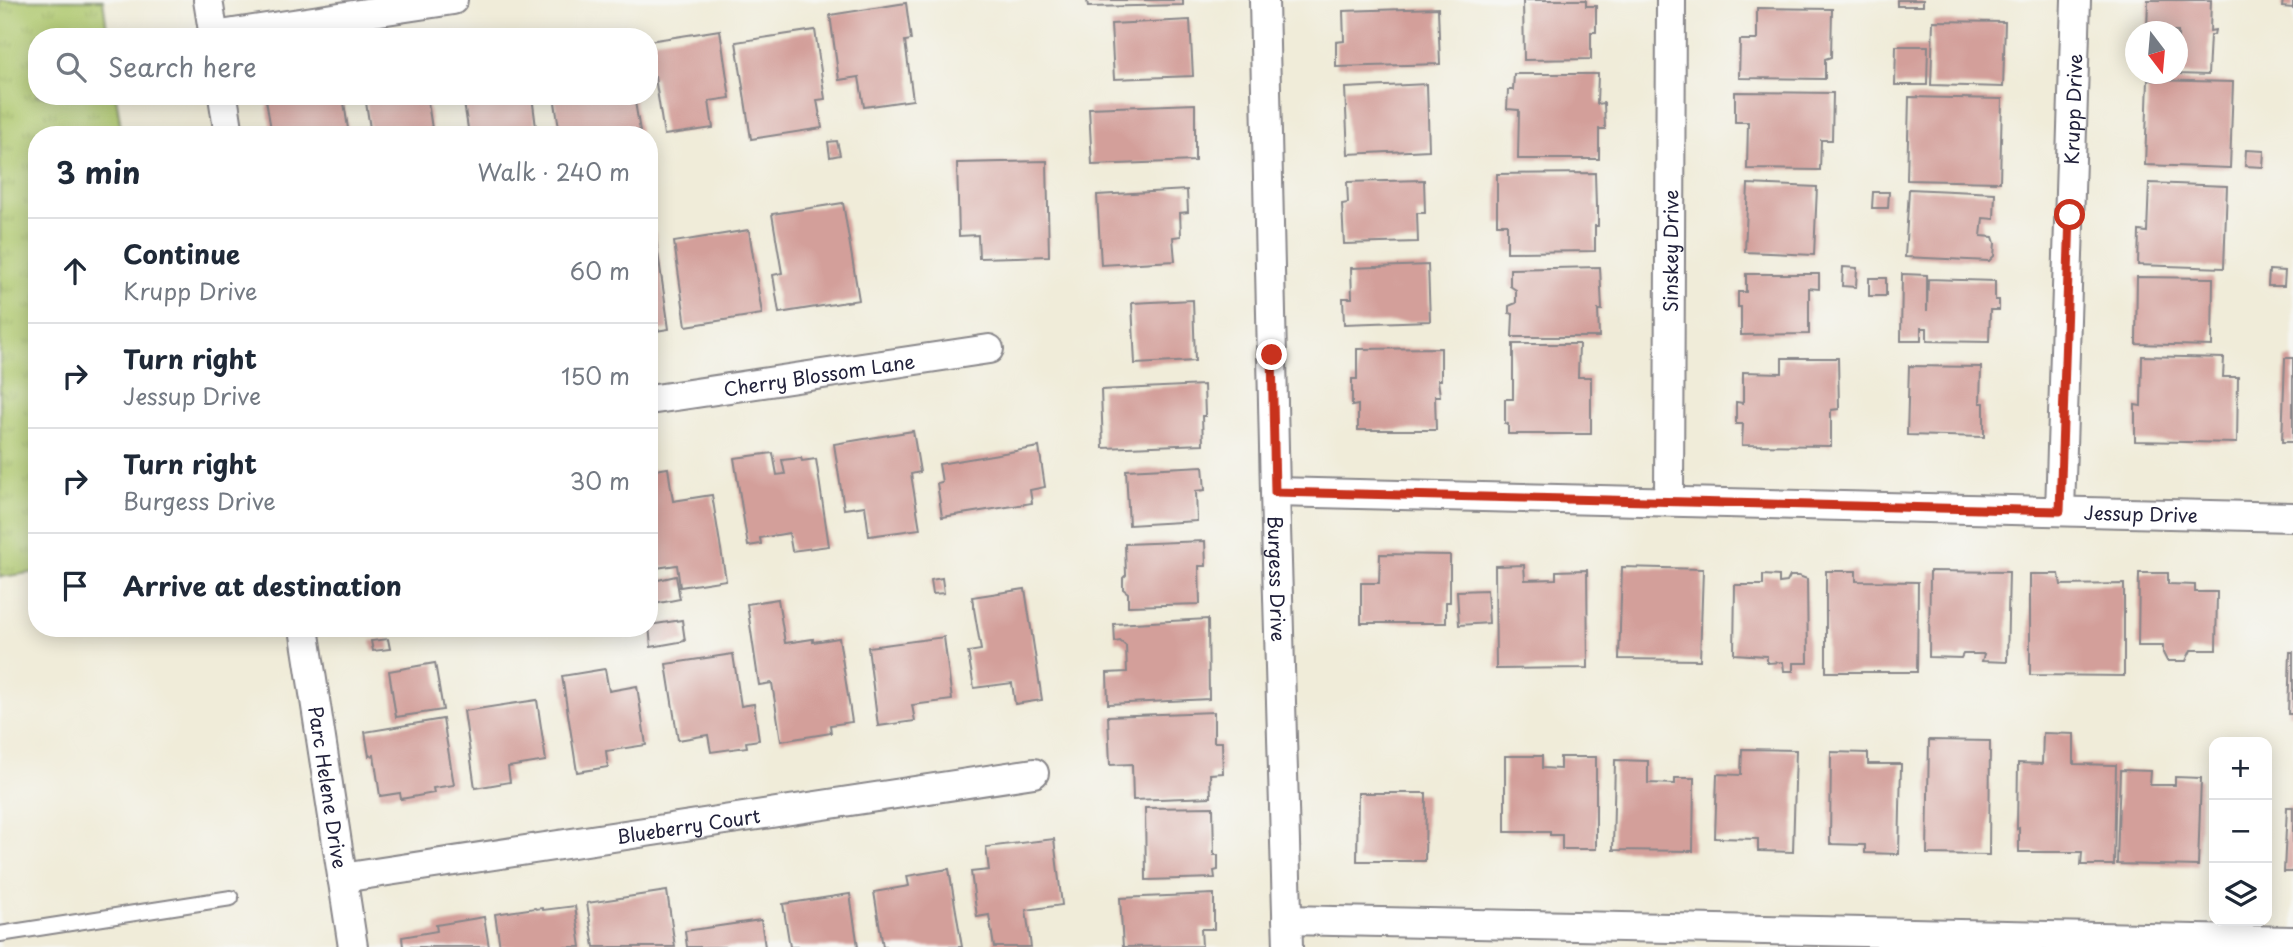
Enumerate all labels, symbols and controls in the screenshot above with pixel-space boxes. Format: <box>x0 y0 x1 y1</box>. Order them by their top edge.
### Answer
north arrow <box>2125 21 2188 84</box>
search box <box>28 28 658 105</box>
text: Search here <box>108 47 257 86</box>
icon: search <box>52 48 90 86</box>
street label: Krupp Drive <box>2057 53 2088 165</box>
text: 3 min <box>56 149 141 194</box>
text: Walk · 240 m <box>478 154 630 189</box>
street label: Sinskey Drive <box>1656 190 1684 312</box>
route start <box>2054 199 2085 230</box>
text: Continue <box>123 234 240 273</box>
icon: ahead <box>56 252 94 290</box>
text: 60 m <box>570 253 630 288</box>
text: Krupp Drive <box>123 273 258 308</box>
text: Turn right <box>123 339 257 378</box>
route end <box>1256 339 1287 370</box>
street label: Cherry Blossom Lane <box>721 346 917 403</box>
icon: right <box>56 357 94 395</box>
text: 150 m <box>561 358 630 393</box>
text: Jessup Drive <box>123 378 261 413</box>
text: Turn right <box>123 444 257 483</box>
icon: right <box>56 462 94 500</box>
text: 30 m <box>569 463 630 498</box>
text: Burgess Drive <box>123 483 276 518</box>
street label: Jessup Drive <box>2083 498 2198 529</box>
street label: Burgess Drive <box>1262 515 1293 642</box>
text: Arrive at destination <box>123 566 402 605</box>
icon: arrive <box>56 567 94 605</box>
street label: Parc Helene Drive <box>302 704 355 870</box>
map controls <box>2209 737 2272 926</box>
button: + <box>2209 737 2272 800</box>
button: − <box>2209 800 2272 863</box>
street label: Blueberry Court <box>614 801 762 850</box>
button: layers <box>2209 863 2272 926</box>

